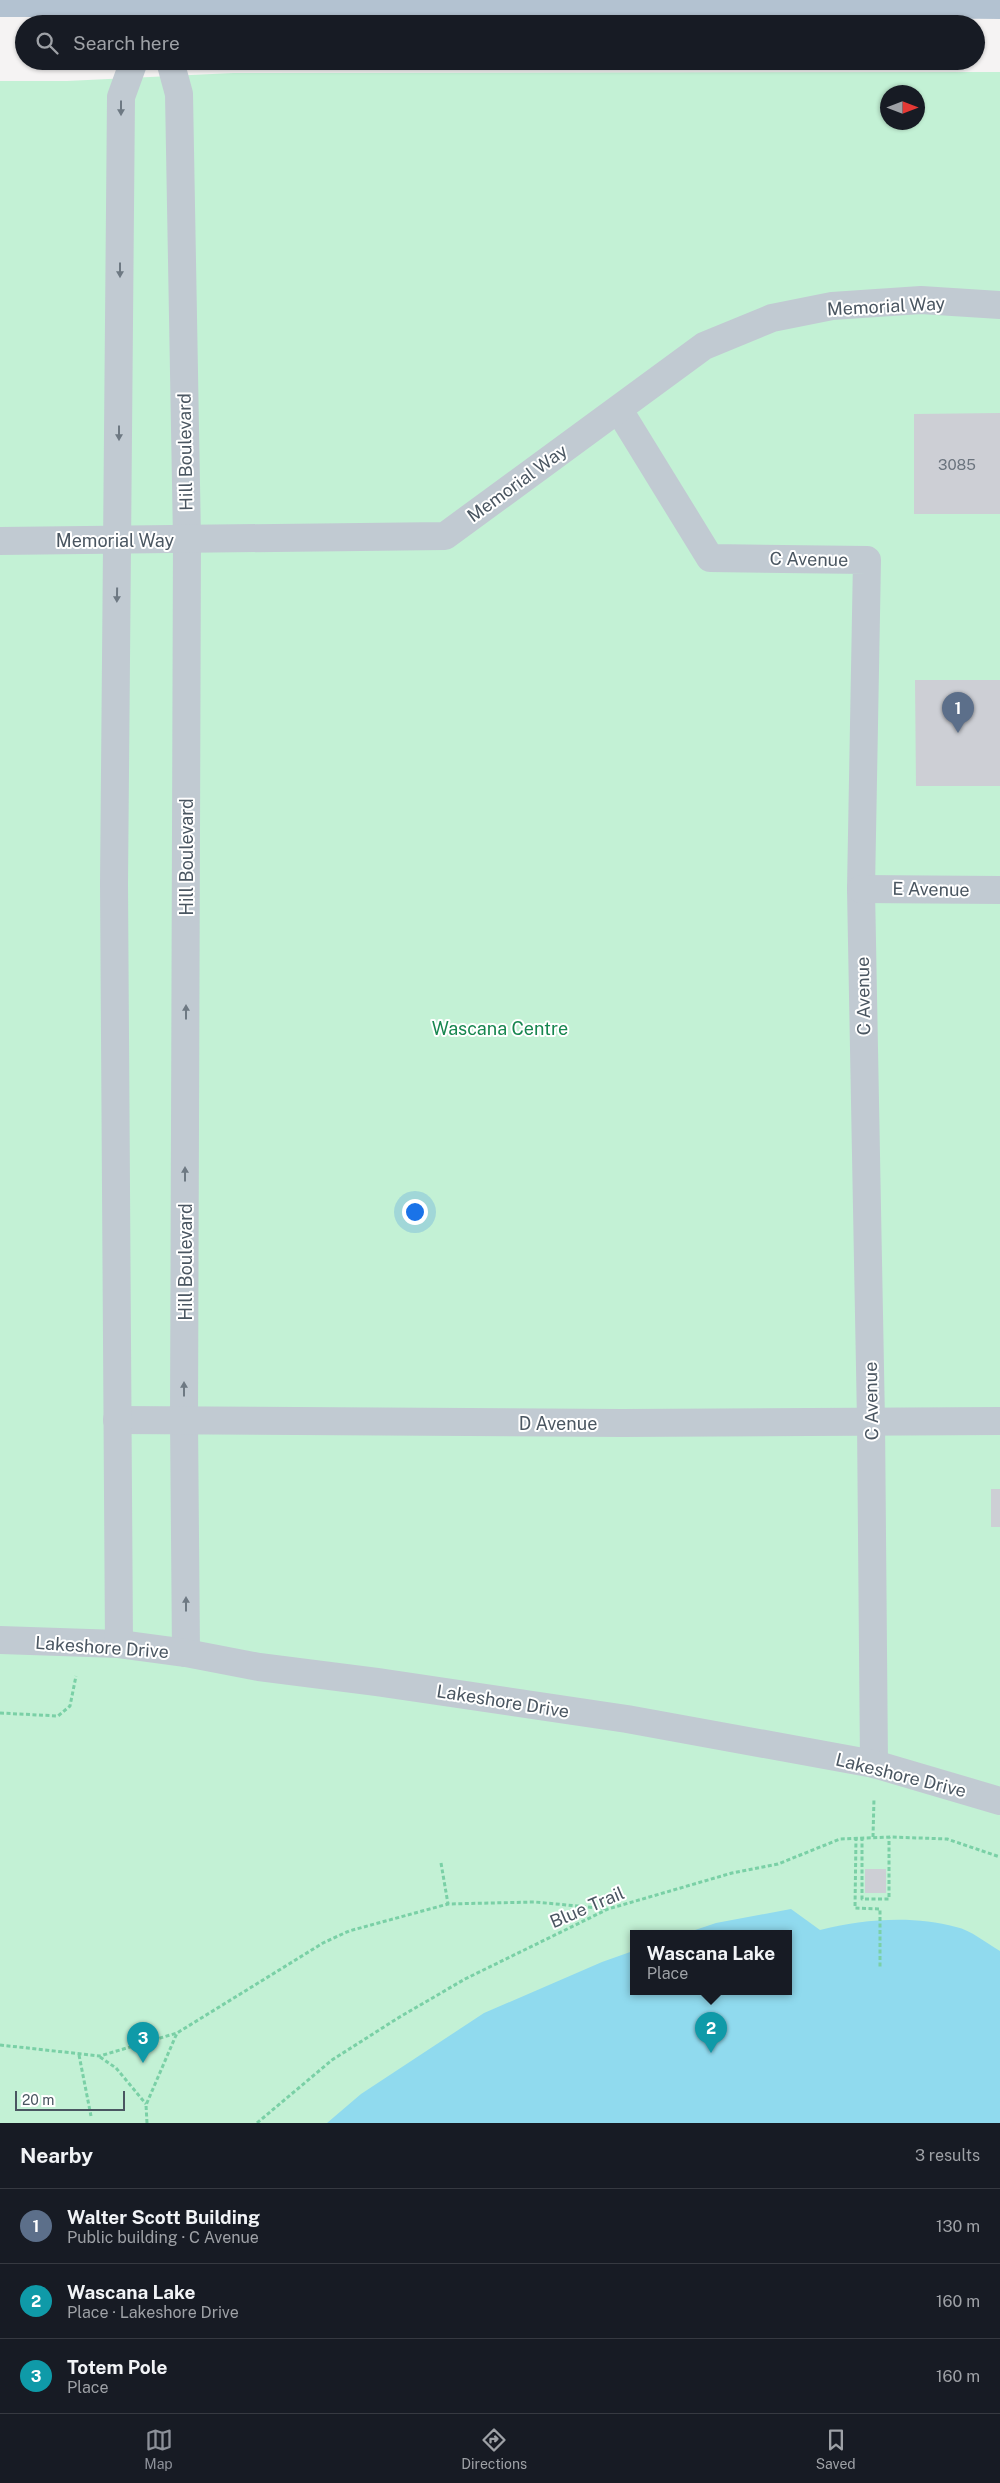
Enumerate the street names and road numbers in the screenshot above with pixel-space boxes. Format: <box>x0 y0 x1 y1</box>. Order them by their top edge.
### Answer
street label: Memorial Way <box>826 292 946 320</box>
street label: Hill Boulevard <box>173 393 197 511</box>
street label: Memorial Way <box>463 440 571 526</box>
street label: Memorial Way <box>56 530 175 551</box>
street label: C Avenue <box>770 548 848 570</box>
street label: Hill Boulevard <box>176 798 197 916</box>
street label: E Avenue <box>892 878 970 900</box>
street label: C Avenue <box>852 957 874 1035</box>
street label: Hill Boulevard <box>175 1203 196 1321</box>
street label: C Avenue <box>860 1362 882 1440</box>
street label: D Avenue <box>519 1413 597 1434</box>
street label: Lakeshore Drive <box>34 1632 170 1662</box>
street label: Lakeshore Drive <box>435 1680 571 1722</box>
street label: Lakeshore Drive <box>833 1749 969 1801</box>
street label: Blue Trail <box>547 1882 627 1932</box>

